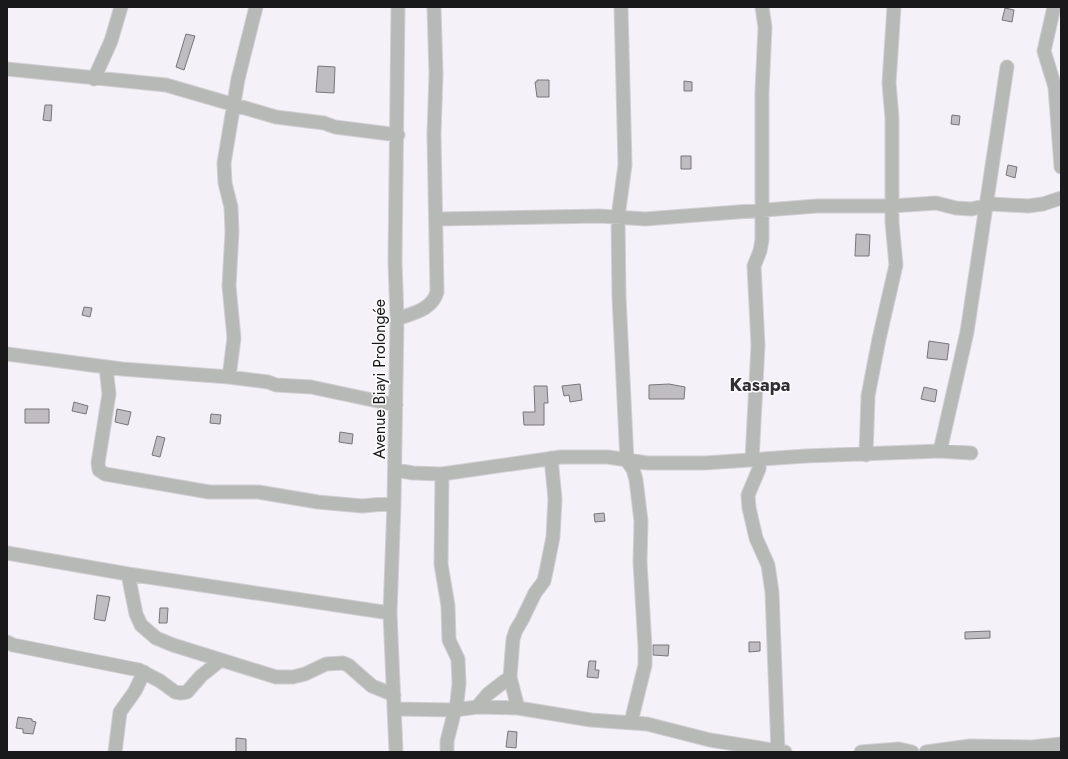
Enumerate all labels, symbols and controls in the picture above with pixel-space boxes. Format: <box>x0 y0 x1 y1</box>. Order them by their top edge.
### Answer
street label: Avenue Biayi Prolongée <box>368 299 391 459</box>
district label: Kasapa <box>729 372 791 398</box>

